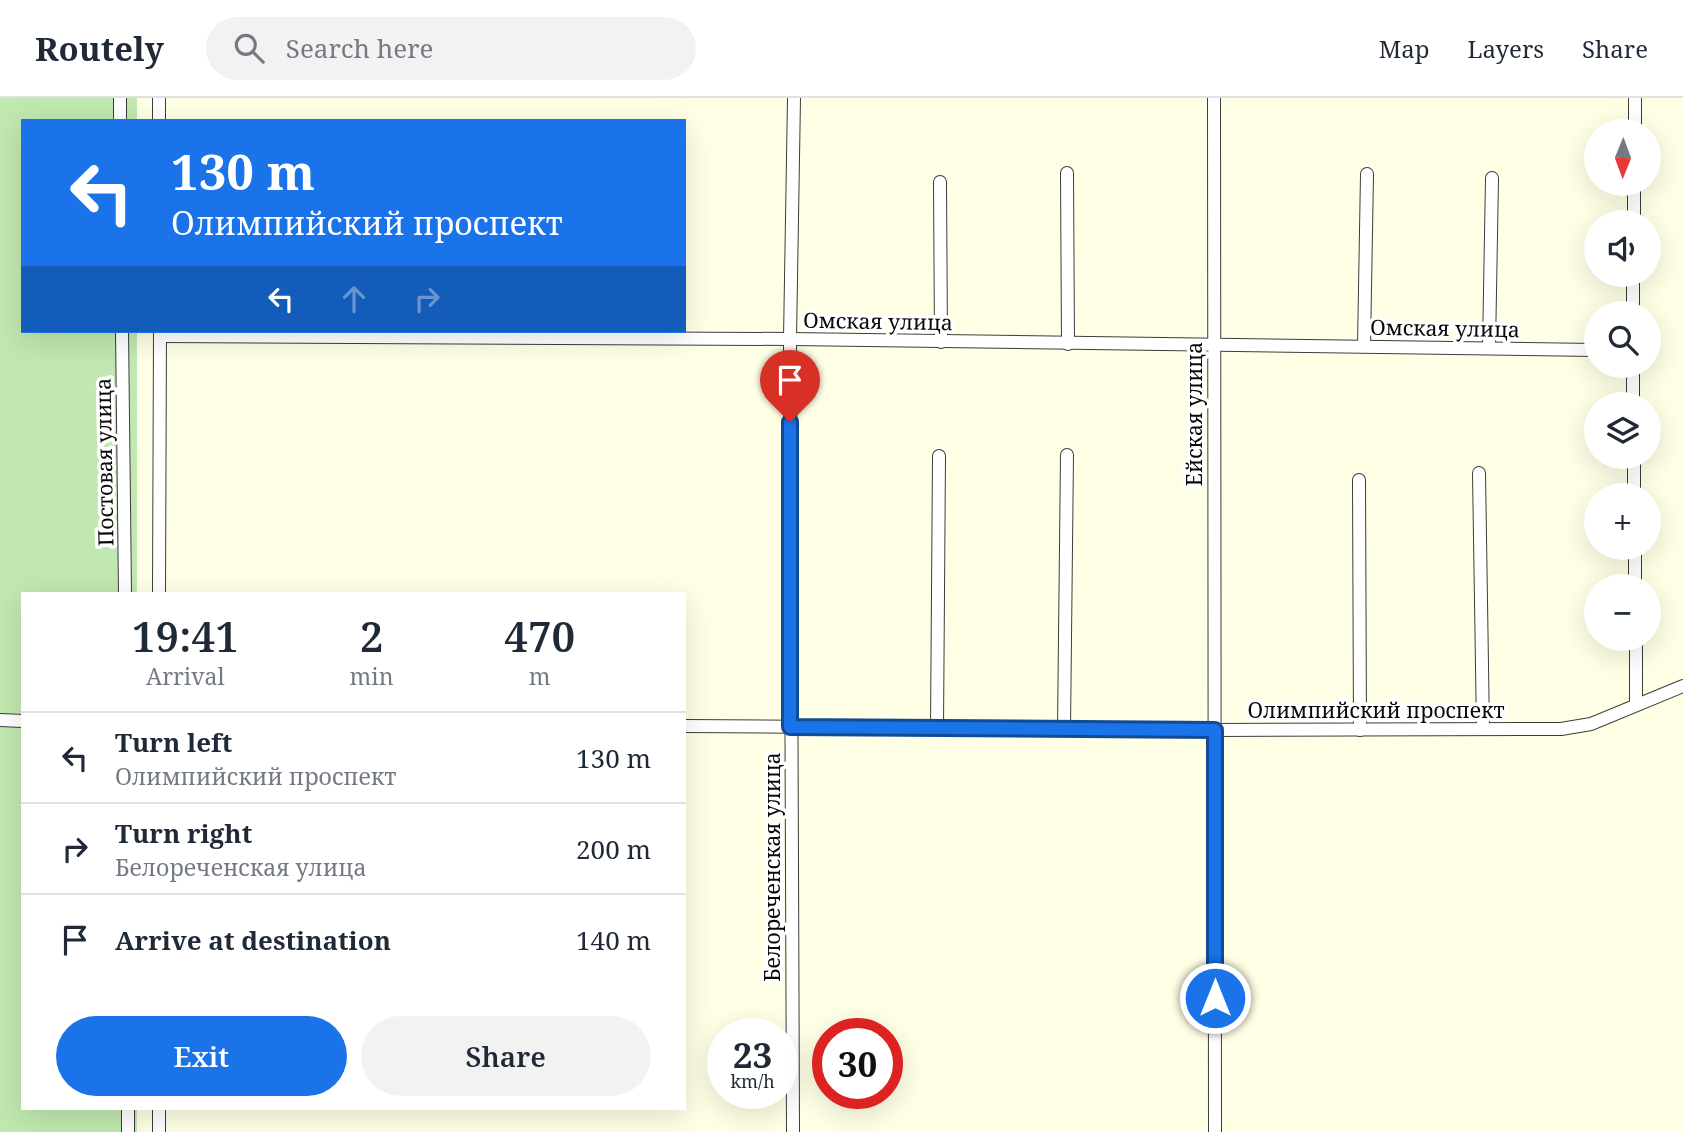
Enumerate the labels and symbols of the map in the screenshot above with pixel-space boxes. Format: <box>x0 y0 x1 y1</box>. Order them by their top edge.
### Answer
north arrow <box>1584 119 1661 196</box>
street label: Омская улица <box>803 306 953 336</box>
street label: Омская улица <box>1370 313 1520 343</box>
street label: Ейская улица <box>1180 342 1208 486</box>
pin <box>760 350 820 422</box>
street label: Постовая улица <box>89 378 119 546</box>
street label: Олимпийский проспект <box>1247 696 1505 724</box>
street label: Белореченская улица <box>758 752 786 982</box>
position arrow <box>1178 961 1252 1035</box>
speed limit sign: 30 <box>812 1018 903 1109</box>

